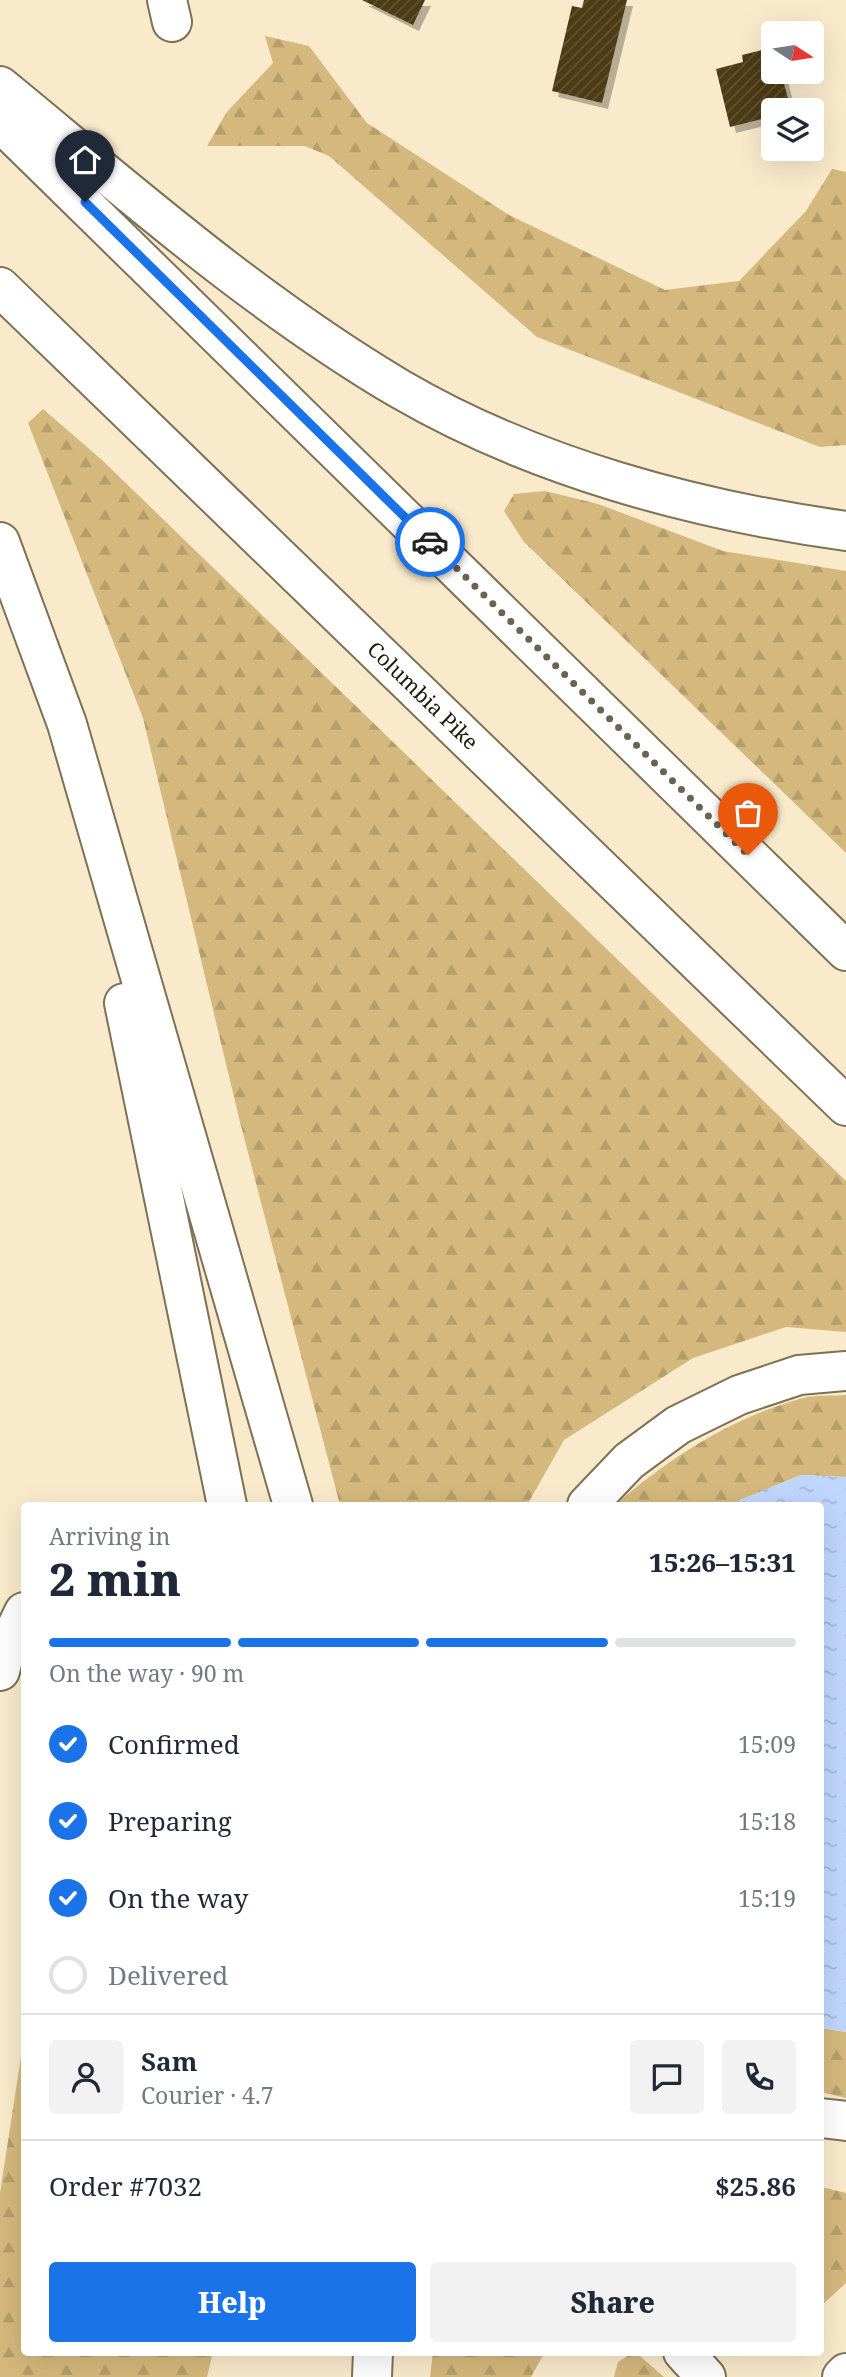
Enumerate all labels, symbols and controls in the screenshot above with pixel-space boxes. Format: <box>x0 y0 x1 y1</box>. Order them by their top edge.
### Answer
north arrow <box>761 21 824 84</box>
map controls <box>761 21 824 161</box>
button: layers <box>761 98 824 161</box>
pin <box>55 130 115 202</box>
icon: home <box>66 141 104 179</box>
courier <box>395 507 465 577</box>
icon: car <box>411 523 449 561</box>
street label: Columbia Pike <box>362 635 485 755</box>
pin <box>718 783 778 855</box>
icon: bag <box>729 794 767 832</box>
text: Arriving in <box>49 1520 170 1552</box>
text: 15:26–15:31 <box>649 1544 796 1580</box>
text: 2 min <box>49 1547 181 1609</box>
text: On the way · 90 m <box>49 1657 244 1689</box>
icon: check <box>49 1725 87 1763</box>
text: Confirmed <box>108 1726 240 1762</box>
text: 15:09 <box>738 1728 796 1760</box>
icon: check <box>49 1802 87 1840</box>
text: Preparing <box>108 1803 232 1839</box>
text: 15:18 <box>738 1805 796 1837</box>
icon: check <box>49 1879 87 1917</box>
text: On the way <box>108 1880 248 1916</box>
text: 15:19 <box>738 1882 796 1914</box>
text: Delivered <box>108 1957 228 1993</box>
button: person <box>49 2040 123 2114</box>
button: chat <box>630 2040 704 2114</box>
button: phone <box>722 2040 796 2114</box>
text: Sam <box>141 2043 197 2079</box>
text: Courier · 4.7 <box>141 2079 274 2111</box>
text: Order #7032 <box>49 2168 202 2204</box>
text: $25.86 <box>715 2168 796 2204</box>
button: Help <box>49 2262 416 2342</box>
button: Share <box>430 2262 796 2342</box>

